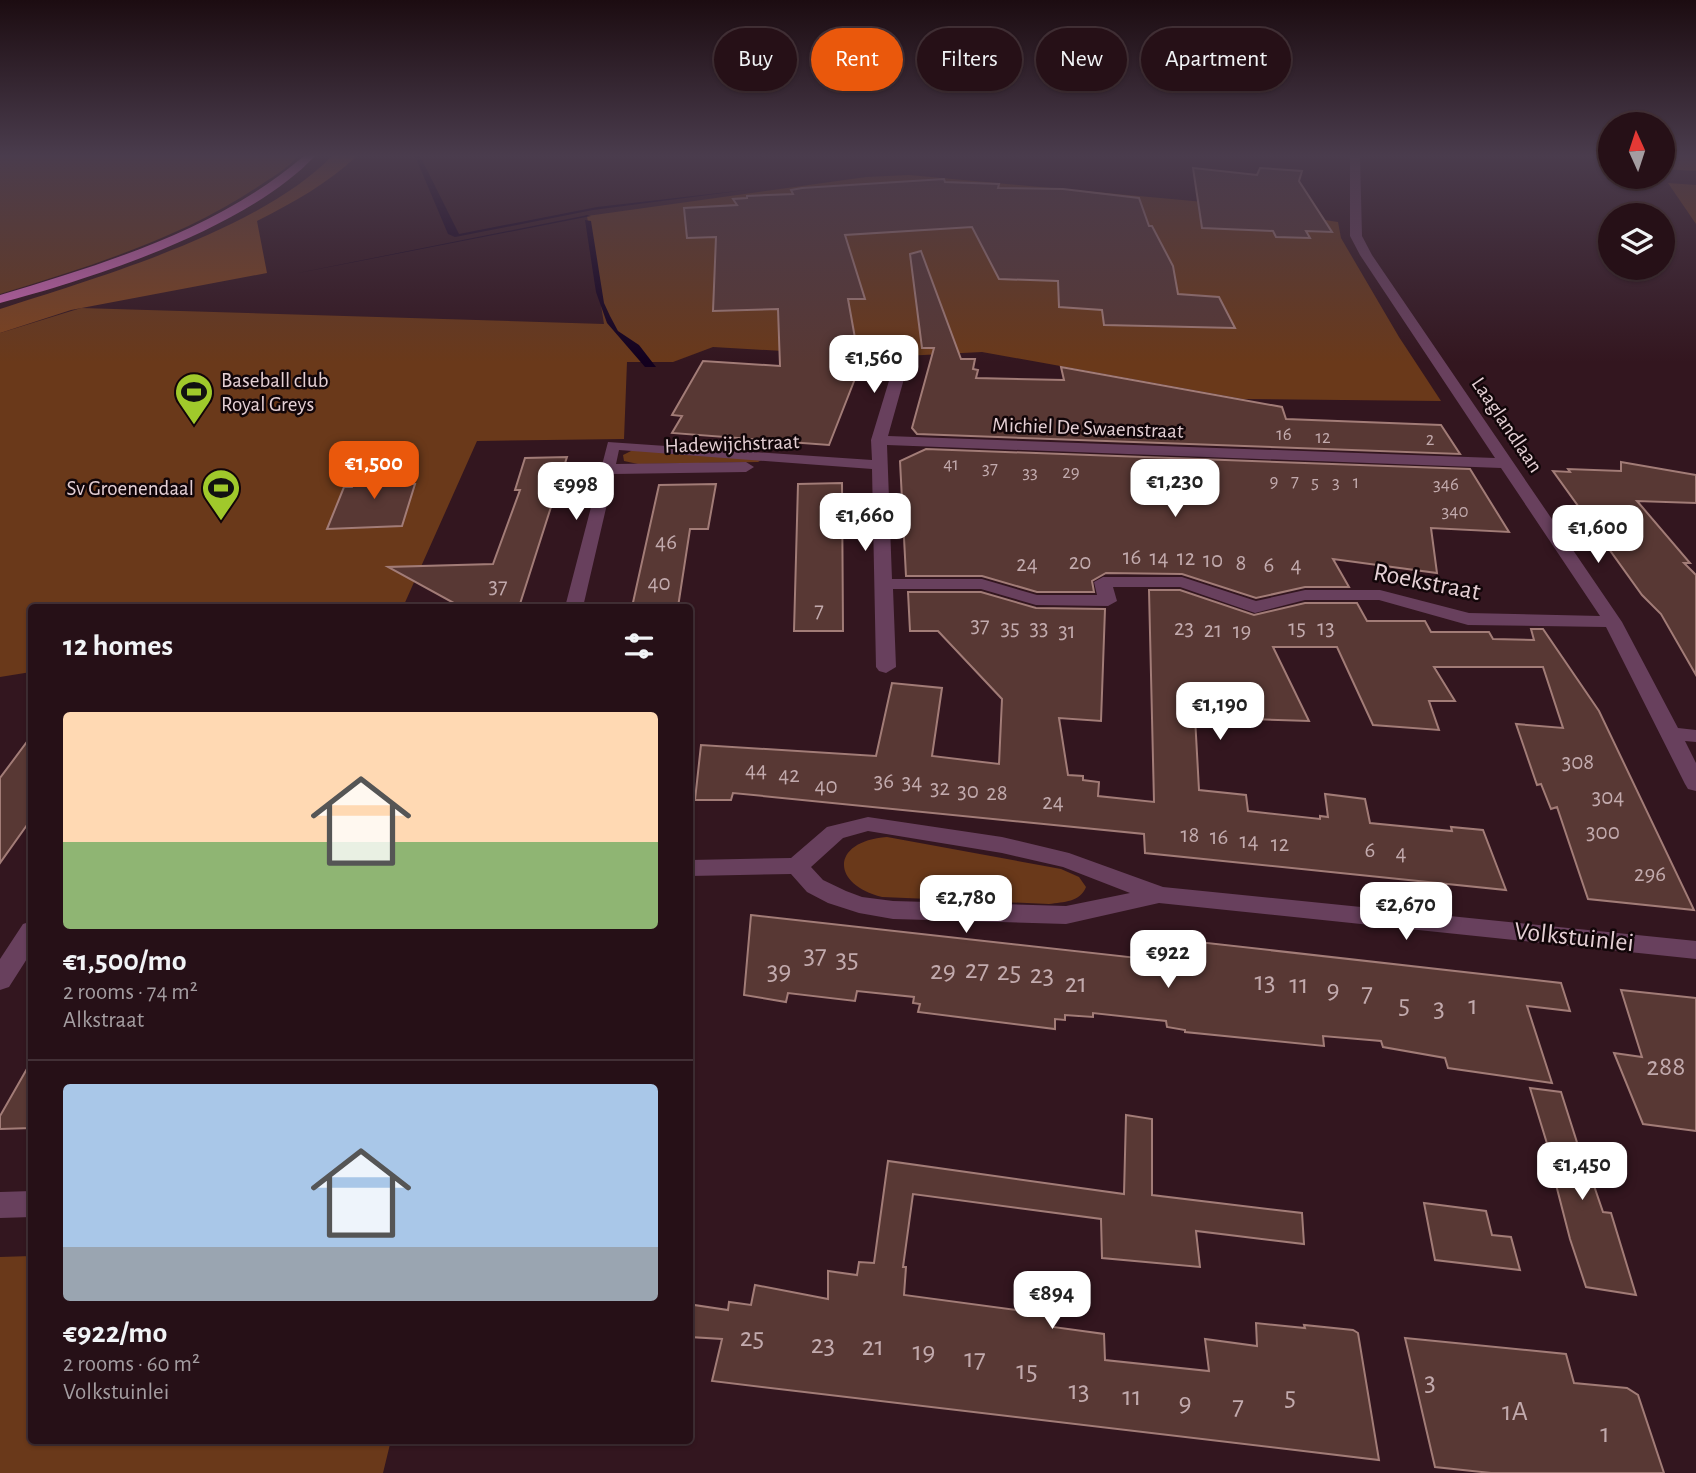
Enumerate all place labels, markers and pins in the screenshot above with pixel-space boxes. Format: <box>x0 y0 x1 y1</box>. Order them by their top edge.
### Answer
pin: €1,560 <box>817 336 931 395</box>
place label: Baseball club Royal Greys <box>221 370 329 415</box>
sports icon: Baseball club Royal Greys <box>173 371 215 426</box>
pin: €1,500 <box>317 442 431 501</box>
pin: €1,230 <box>1118 460 1232 519</box>
pin: €998 <box>535 462 617 522</box>
sports icon: Sv Groenendaal <box>200 467 242 522</box>
place label: Sv Groenendaal <box>66 478 194 499</box>
pin: €1,660 <box>808 494 922 553</box>
pin: €1,600 <box>1541 505 1655 565</box>
pin: €1,190 <box>1163 682 1277 742</box>
pin: €2,780 <box>909 876 1023 935</box>
pin: €2,670 <box>1349 883 1463 942</box>
pin: €922 <box>1127 930 1209 990</box>
pin: €1,450 <box>1525 1142 1639 1202</box>
pin: €894 <box>1011 1272 1093 1331</box>

